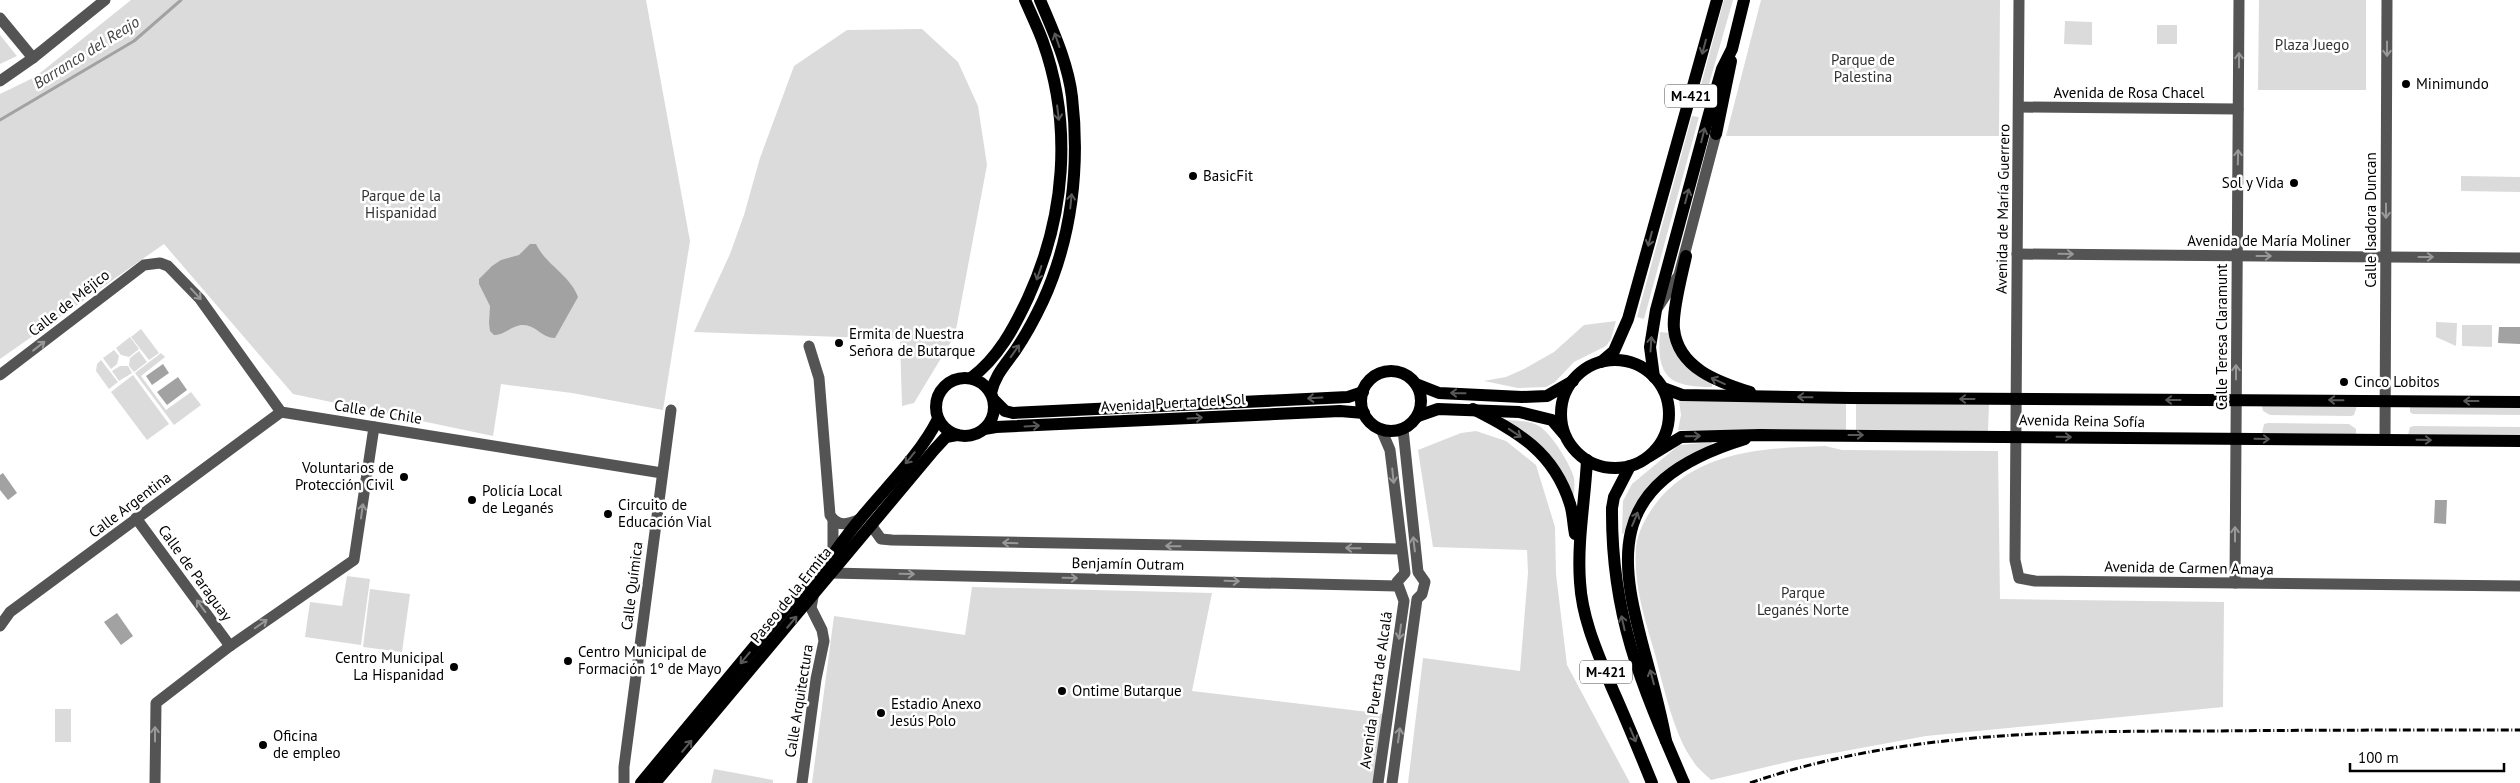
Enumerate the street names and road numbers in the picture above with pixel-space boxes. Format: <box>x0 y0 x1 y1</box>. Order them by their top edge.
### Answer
street label: Avenida de Rosa Chacel <box>2053 83 2205 102</box>
road number: M-421 <box>1665 84 1717 108</box>
street label: Avenida de María Guerrero <box>1992 124 2013 294</box>
street label: Calle Isadora Duncan <box>2361 152 2380 288</box>
street label: Avenida de María Moliner <box>2187 231 2351 250</box>
street label: Calle Teresa Claramunt <box>2212 264 2231 410</box>
street label: Calle de Méjico <box>24 265 113 340</box>
street label: Avenida Puerta del Sol <box>1100 389 1246 416</box>
street label: Calle de Chile <box>333 395 423 428</box>
street label: Avenida Reina Sofía <box>2019 410 2145 431</box>
street label: Calle Argentina <box>85 467 175 542</box>
street label: Calle de Paraguay <box>154 521 237 625</box>
street label: Calle Química <box>617 541 646 631</box>
street label: Paseo de la Ermita <box>746 543 835 647</box>
street label: Benjamín Outram <box>1072 553 1184 574</box>
street label: Avenida de Carmen Amaya <box>2104 557 2274 578</box>
street label: Avenida Puerta de Alcalá <box>1355 610 1396 770</box>
street label: Calle Arquitectura <box>780 643 817 759</box>
road number: M-421 <box>1580 660 1632 684</box>

